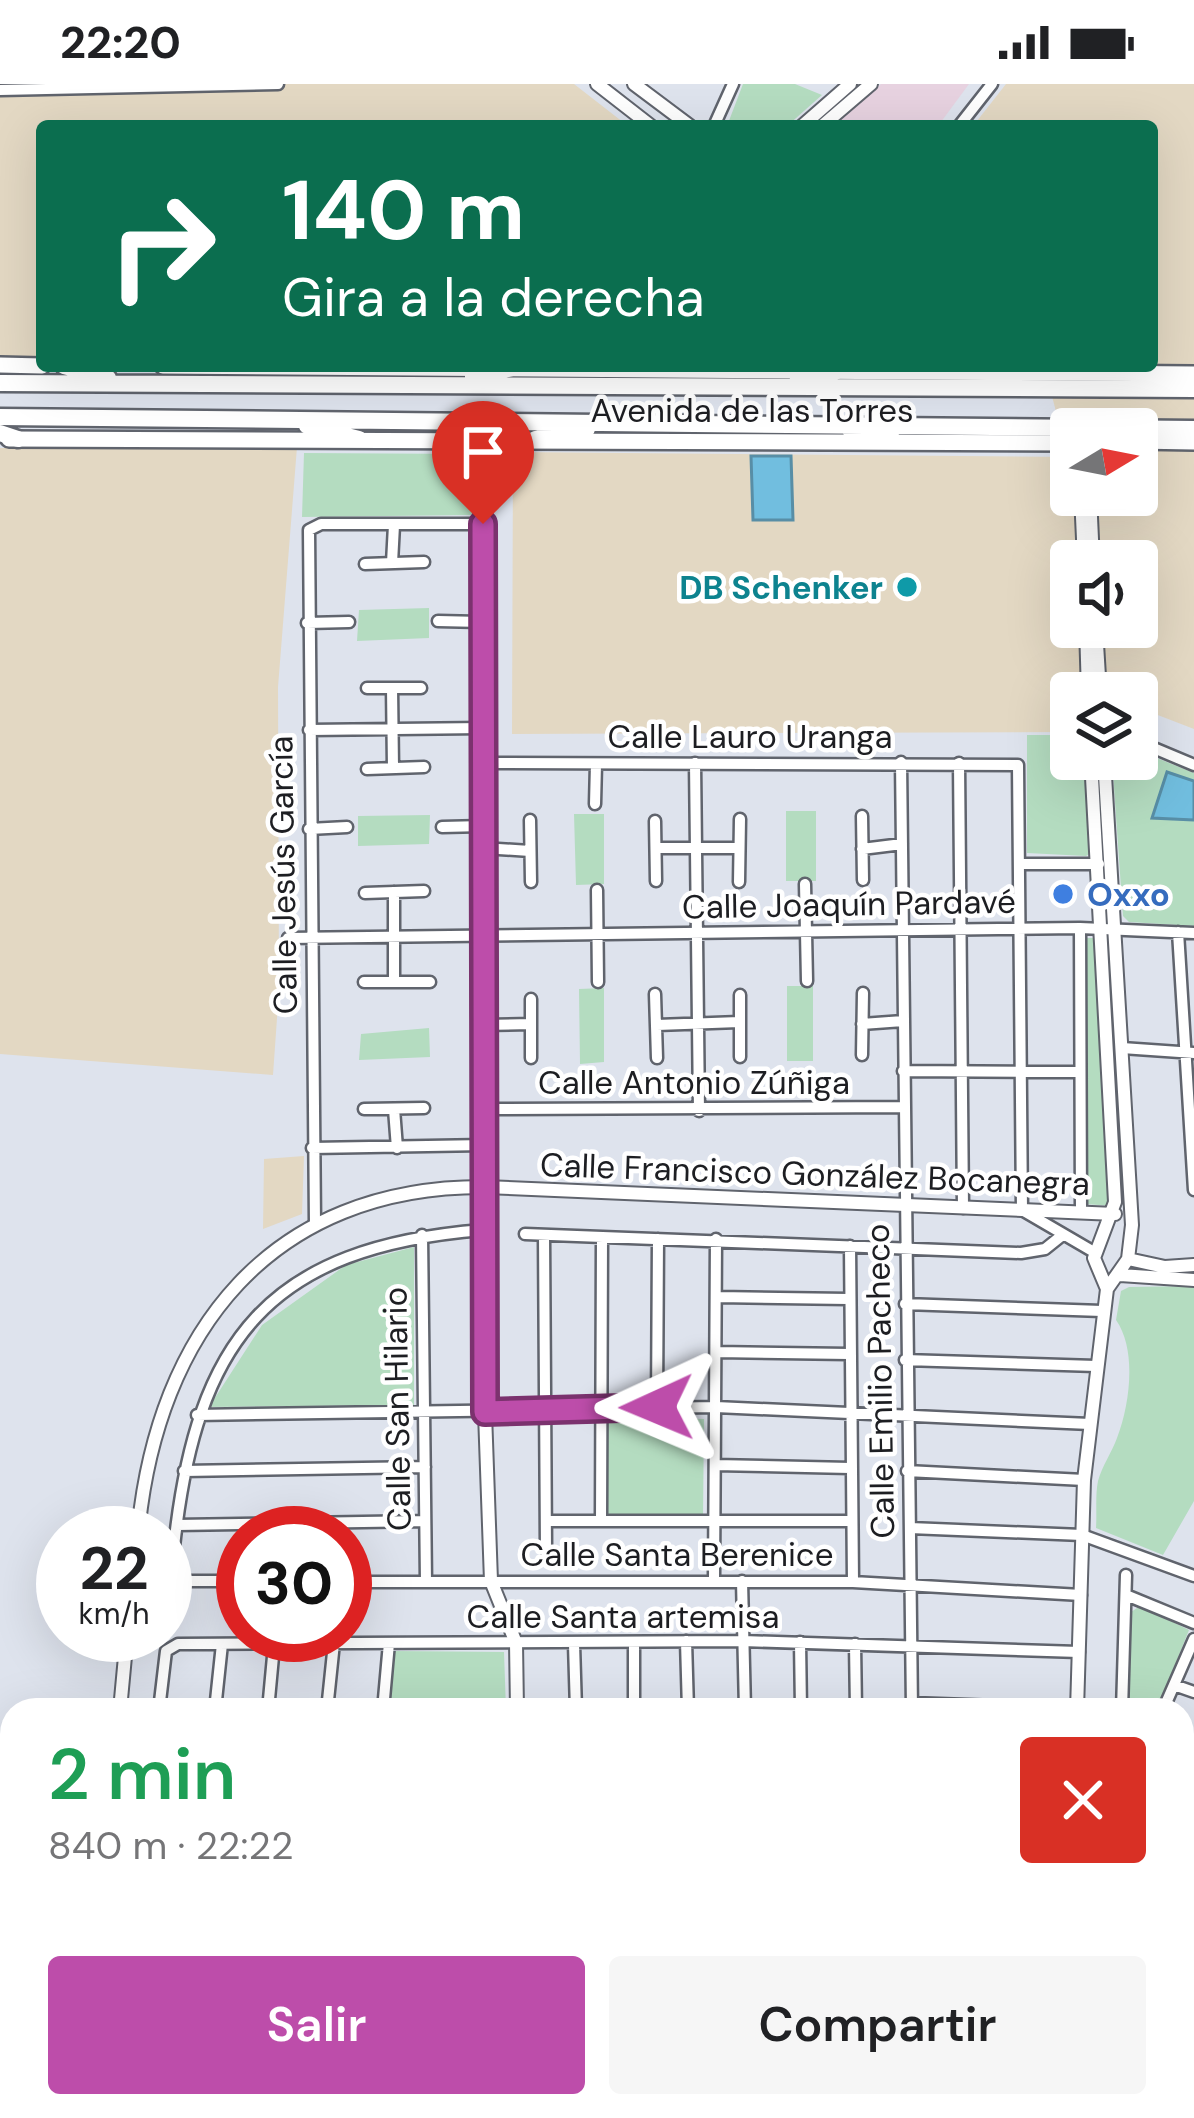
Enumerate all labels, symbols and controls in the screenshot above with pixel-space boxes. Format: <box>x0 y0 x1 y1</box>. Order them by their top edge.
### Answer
text: 22:20 <box>60 13 181 72</box>
text: 140 m <box>282 156 525 265</box>
icon: right <box>84 168 240 324</box>
text: Gira a la derecha <box>282 262 705 333</box>
street label: Avenida de las Torres <box>591 389 913 432</box>
pin <box>432 401 534 524</box>
north arrow <box>1050 408 1158 516</box>
map controls <box>1050 408 1158 780</box>
icon: arrive <box>450 419 516 485</box>
button: sound <box>1050 540 1158 648</box>
place label: DB Schenker <box>679 566 883 609</box>
marker: DB Schenker <box>894 574 920 600</box>
button: layers <box>1050 672 1158 780</box>
street label: Calle Lauro Uranga <box>607 715 893 758</box>
street label: Calle Jesús García <box>259 735 307 1015</box>
place label: Oxxo <box>1087 873 1170 916</box>
street label: Calle Joaquín Pardavé <box>682 880 1016 928</box>
marker: Oxxo <box>1050 881 1076 907</box>
street label: Calle Antonio Zúñiga <box>538 1061 850 1104</box>
street label: Calle Francisco González Bocanegra <box>539 1143 1091 1205</box>
street label: Calle Emilio Pacheco <box>856 1223 904 1539</box>
street label: Calle San Hilario <box>373 1287 421 1531</box>
position arrow <box>594 1344 720 1470</box>
speed limit sign: 30 <box>216 1506 372 1662</box>
text: 22 <box>79 1529 149 1608</box>
street label: Calle Santa Berenice <box>520 1533 834 1576</box>
text: km/h <box>79 1594 149 1633</box>
street label: Calle Santa artemisa <box>467 1595 779 1638</box>
text: 2 min <box>48 1728 236 1821</box>
button: close <box>1020 1737 1146 1863</box>
text: 840 m · 22:22 <box>48 1820 293 1871</box>
button: Salir <box>48 1956 585 2094</box>
button: Compartir <box>609 1956 1146 2094</box>

